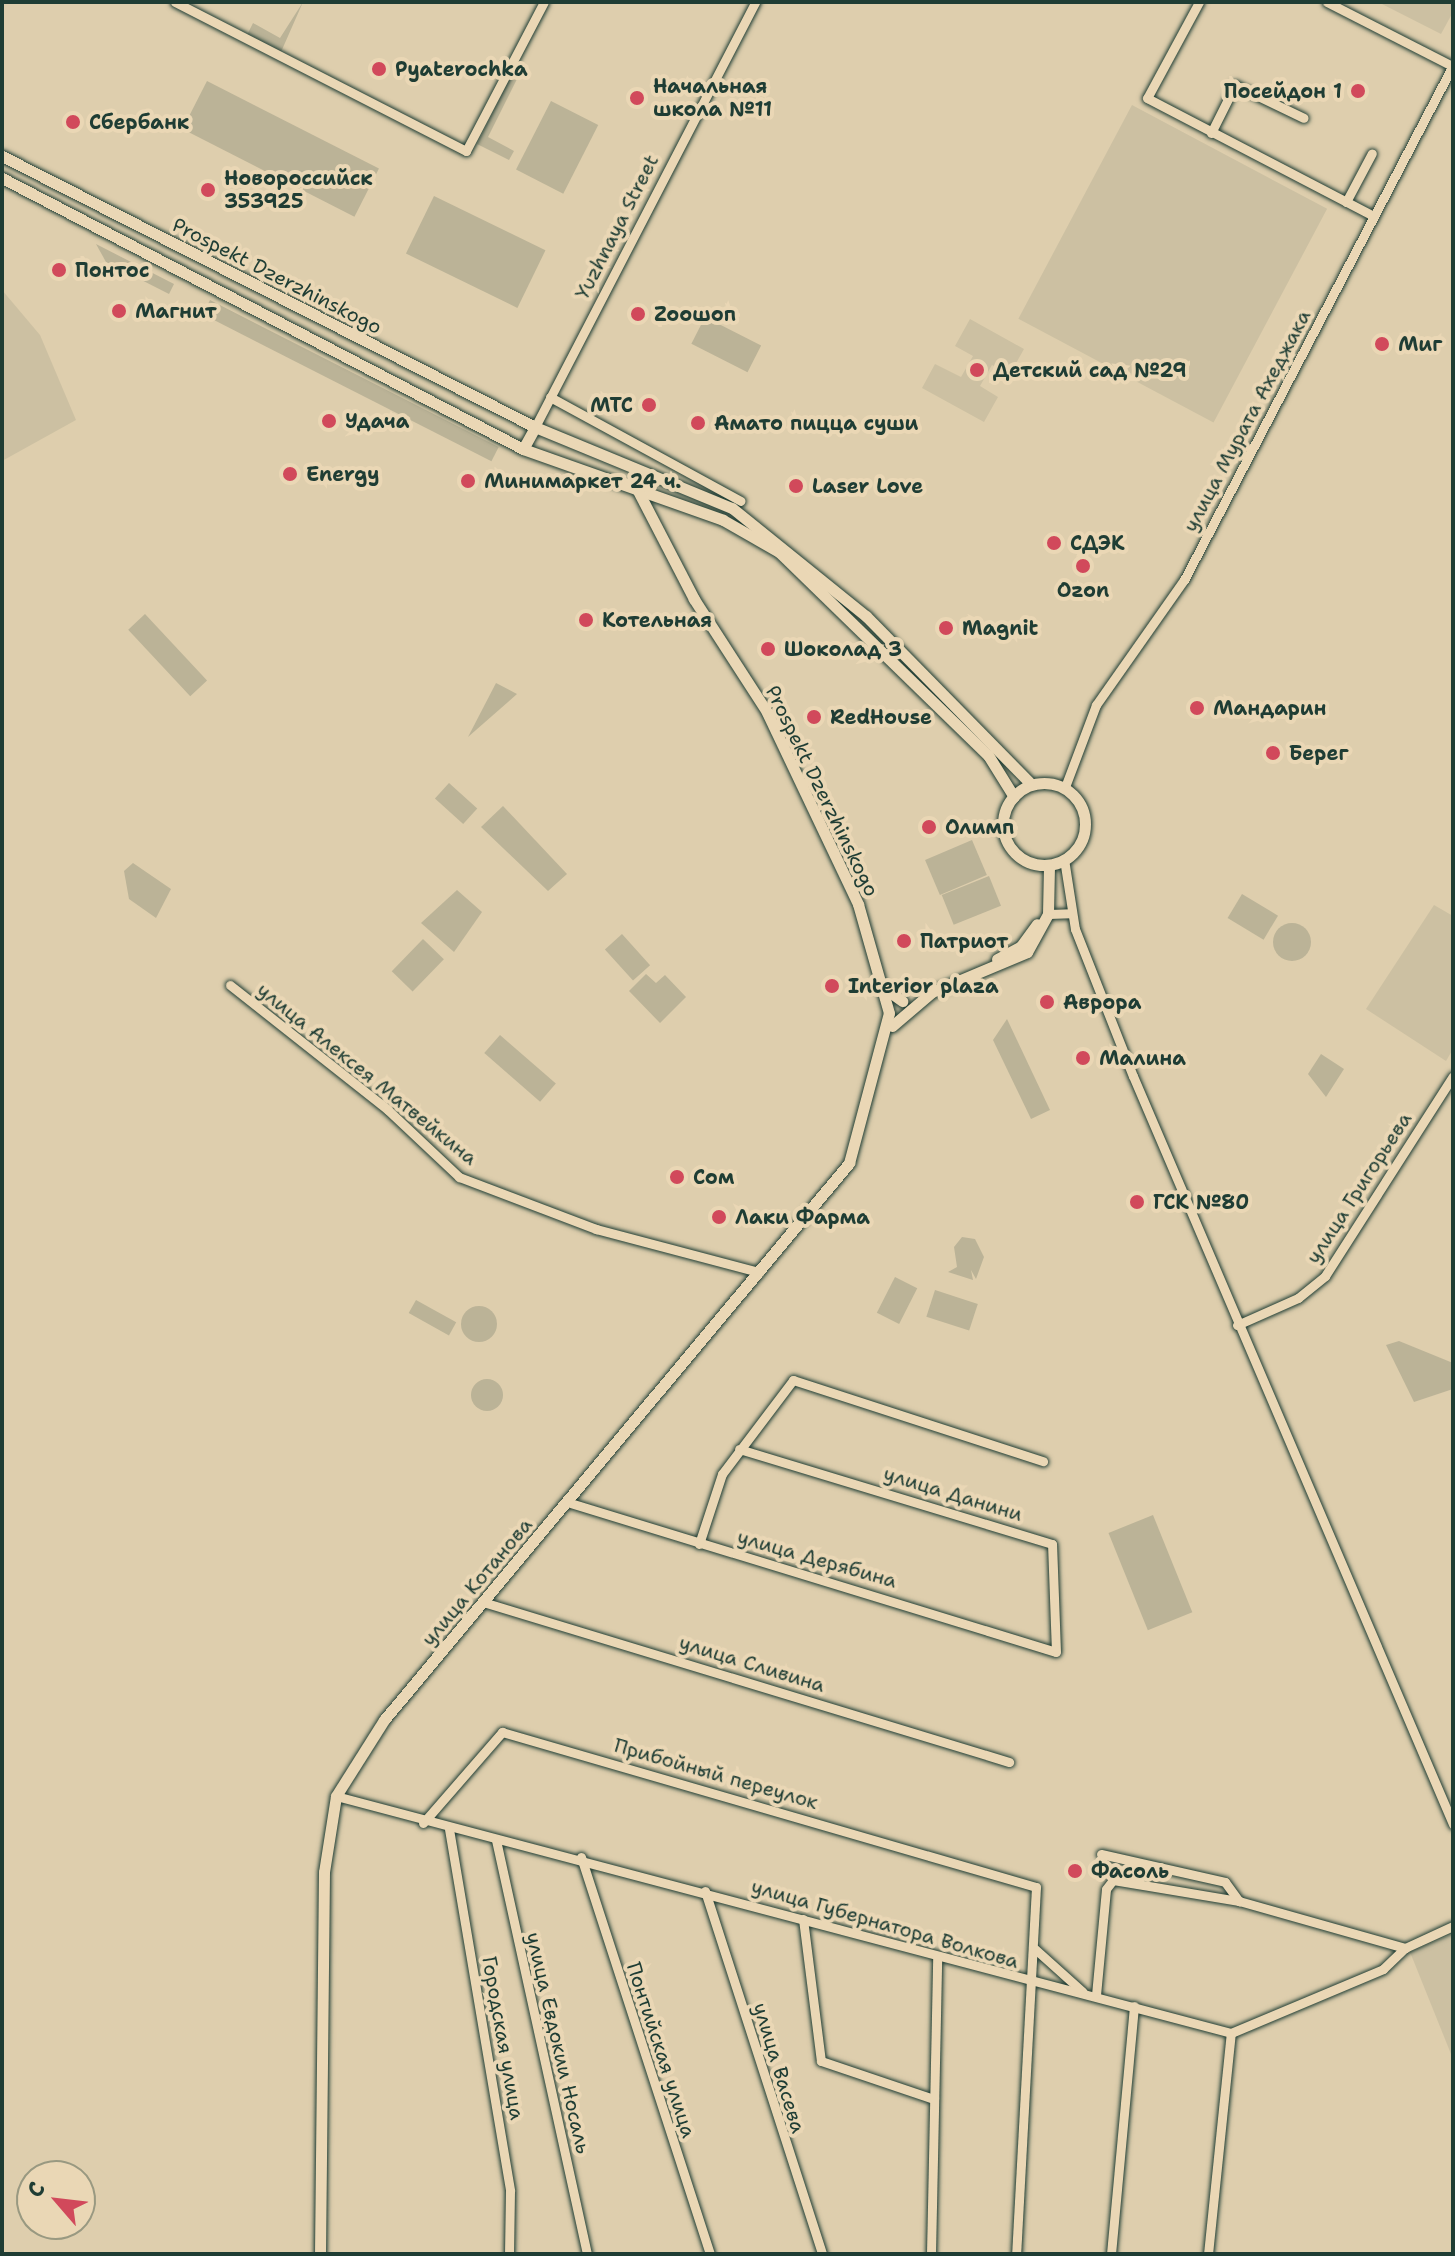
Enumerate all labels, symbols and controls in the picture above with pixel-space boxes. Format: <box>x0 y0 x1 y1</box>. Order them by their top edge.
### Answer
place label: Pyaterochka <box>395 57 528 81</box>
marker: Pyaterochka <box>370 60 388 78</box>
place label: Начальная школа №11 <box>653 74 772 121</box>
place label: Посейдон 1 <box>1224 79 1342 103</box>
marker: Посейдон 1 <box>1349 82 1367 100</box>
marker: Начальная школа №11 <box>628 89 646 107</box>
place label: Сбербанк <box>89 110 189 134</box>
marker: Сбербанк <box>64 113 82 131</box>
street label: Yuzhnaya Street <box>570 151 664 303</box>
place label: Новороссийск 353925 <box>224 166 373 213</box>
marker: Новороссийск 353925 <box>199 181 217 199</box>
street label: Prospekt Dzerzhinskogo <box>168 213 386 339</box>
place label: Понтос <box>75 258 149 282</box>
marker: Понтос <box>50 261 68 279</box>
place label: Магнит <box>135 299 217 323</box>
marker: Магнит <box>110 302 128 320</box>
place label: Zooшоп <box>654 302 736 326</box>
marker: Zooшоп <box>629 305 647 323</box>
street label: улица Мурата Ахеджака <box>1178 306 1316 536</box>
place label: Миг <box>1398 332 1442 356</box>
marker: Миг <box>1373 335 1391 353</box>
place label: Детский сад №29 <box>993 358 1187 382</box>
marker: Детский сад №29 <box>968 361 986 379</box>
place label: МТС <box>590 393 633 417</box>
marker: МТС <box>640 396 658 414</box>
place label: Удача <box>345 409 409 433</box>
place label: Амато пицца суши <box>714 411 918 435</box>
marker: Удача <box>320 412 338 430</box>
marker: Амато пицца суши <box>689 414 707 432</box>
place label: Energy <box>306 462 379 486</box>
marker: Energy <box>281 465 299 483</box>
place label: Минимаркет 24 ч. <box>484 469 681 493</box>
marker: Минимаркет 24 ч. <box>459 472 477 490</box>
place label: Laser Love <box>812 474 923 498</box>
marker: Laser Love <box>787 477 805 495</box>
place label: СДЭК <box>1070 531 1125 555</box>
marker: СДЭК <box>1045 534 1063 552</box>
marker: Ozon <box>1074 557 1092 575</box>
place label: Ozon <box>1057 578 1109 602</box>
place label: Котельная <box>602 608 712 632</box>
marker: Котельная <box>577 611 595 629</box>
place label: Magnit <box>962 616 1038 640</box>
marker: Magnit <box>937 619 955 637</box>
place label: Шоколад 3 <box>784 637 902 661</box>
marker: Шоколад 3 <box>759 640 777 658</box>
street label: Prospekt Dzerzhinskogo <box>760 682 884 900</box>
place label: Мандарин <box>1213 696 1326 720</box>
marker: Мандарин <box>1188 699 1206 717</box>
place label: RedHouse <box>830 705 932 729</box>
marker: RedHouse <box>805 708 823 726</box>
place label: Берег <box>1289 741 1349 765</box>
marker: Берег <box>1264 744 1282 762</box>
place label: Олимп <box>945 815 1014 839</box>
marker: Олимп <box>920 818 938 836</box>
place label: Патриот <box>920 929 1008 953</box>
marker: Патриот <box>895 932 913 950</box>
place label: Interior plaza <box>848 974 999 998</box>
marker: Interior plaza <box>823 977 841 995</box>
street label: улица Алексея Матвейкина <box>252 978 482 1170</box>
place label: Аврора <box>1063 990 1141 1014</box>
marker: Аврора <box>1038 993 1056 1011</box>
place label: Малина <box>1099 1046 1186 1070</box>
marker: Малина <box>1074 1049 1092 1067</box>
street label: улица Григорьева <box>1301 1108 1417 1268</box>
place label: Сом <box>693 1165 734 1189</box>
marker: Сом <box>668 1168 686 1186</box>
place label: ГСК №80 <box>1153 1190 1249 1214</box>
marker: ГСК №80 <box>1128 1193 1146 1211</box>
place label: Лаки Фарма <box>735 1205 870 1229</box>
marker: Лаки Фарма <box>710 1208 728 1226</box>
street label: улица Данини <box>881 1461 1025 1527</box>
street label: улица Котанова <box>417 1513 537 1651</box>
street label: улица Дерябина <box>735 1525 899 1593</box>
street label: улица Сливина <box>676 1630 828 1698</box>
street label: Прибойный переулок <box>611 1733 821 1815</box>
place label: Фасоль <box>1091 1859 1169 1883</box>
marker: Фасоль <box>1066 1862 1084 1880</box>
street label: улица Губернатора Волкова <box>749 1874 1021 1974</box>
street label: улица Евдокии Носаль <box>521 1930 595 2156</box>
street label: Городская улица <box>477 1954 529 2122</box>
street label: Понтийская улица <box>621 1959 701 2141</box>
street label: улица Васева <box>748 2000 810 2136</box>
north arrow <box>16 2160 96 2240</box>
text: С <box>20 2177 52 2202</box>

